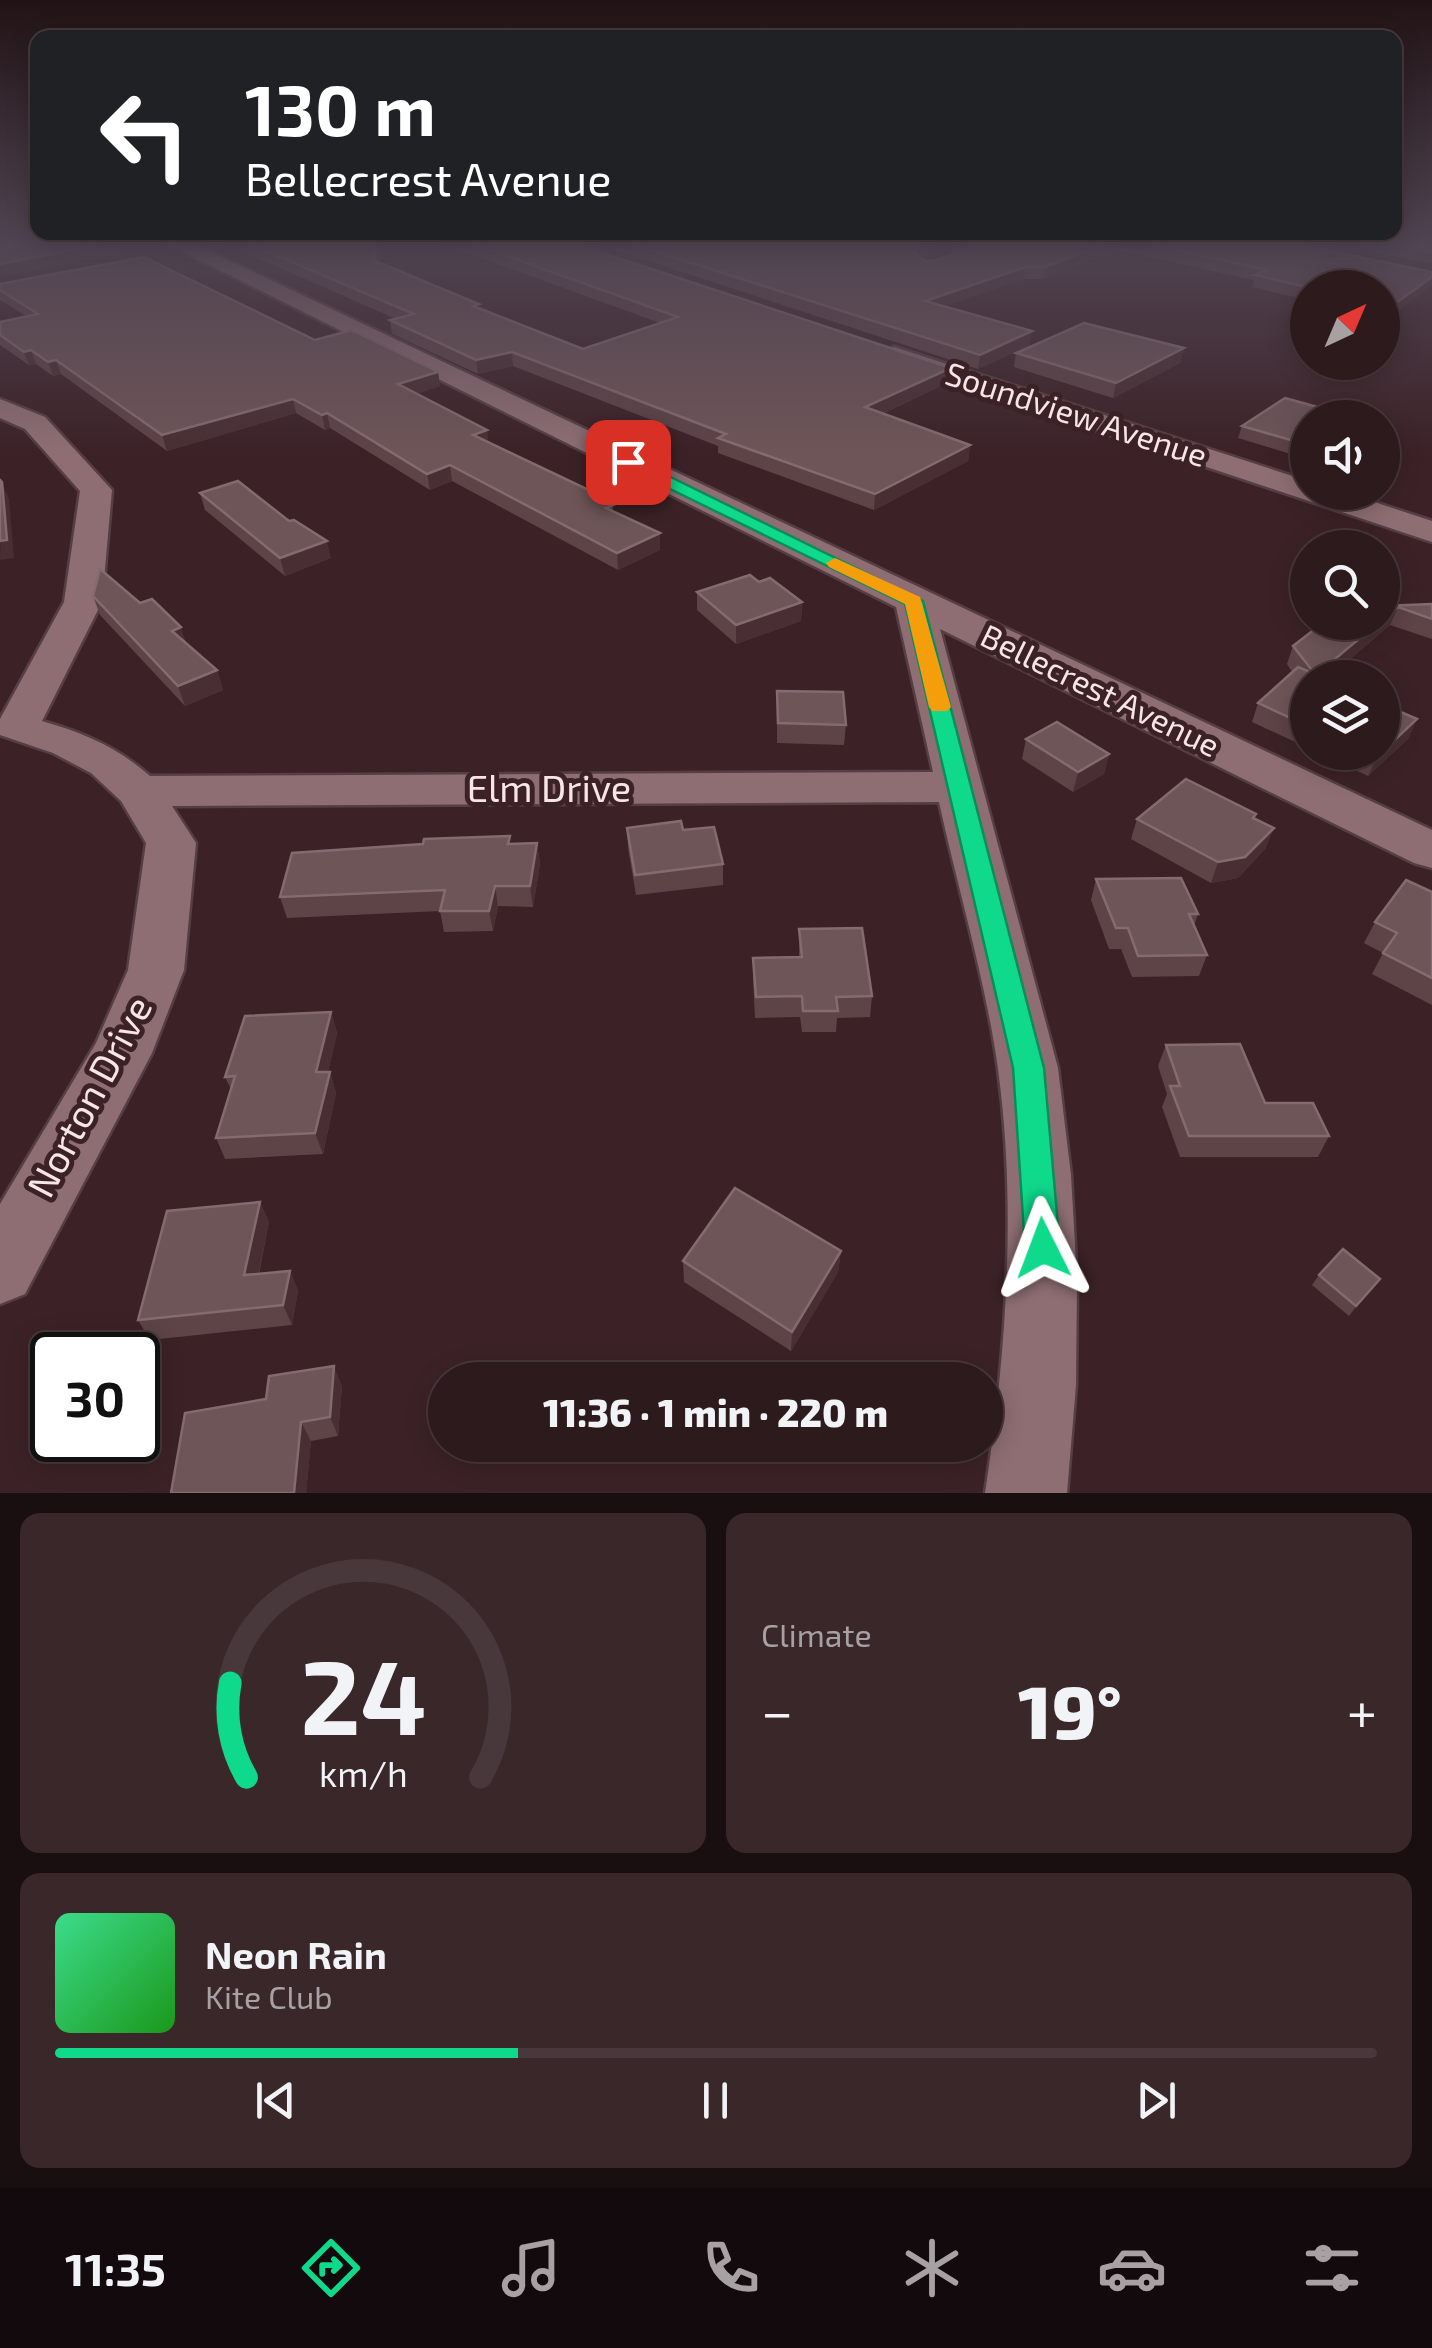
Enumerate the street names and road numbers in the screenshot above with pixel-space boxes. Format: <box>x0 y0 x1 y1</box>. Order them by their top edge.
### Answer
street label: Soundview Avenue <box>941 353 1212 473</box>
street label: Bellecrest Avenue <box>975 615 1226 763</box>
street label: Elm Drive <box>467 764 631 810</box>
street label: Norton Drive <box>16 988 160 1204</box>

